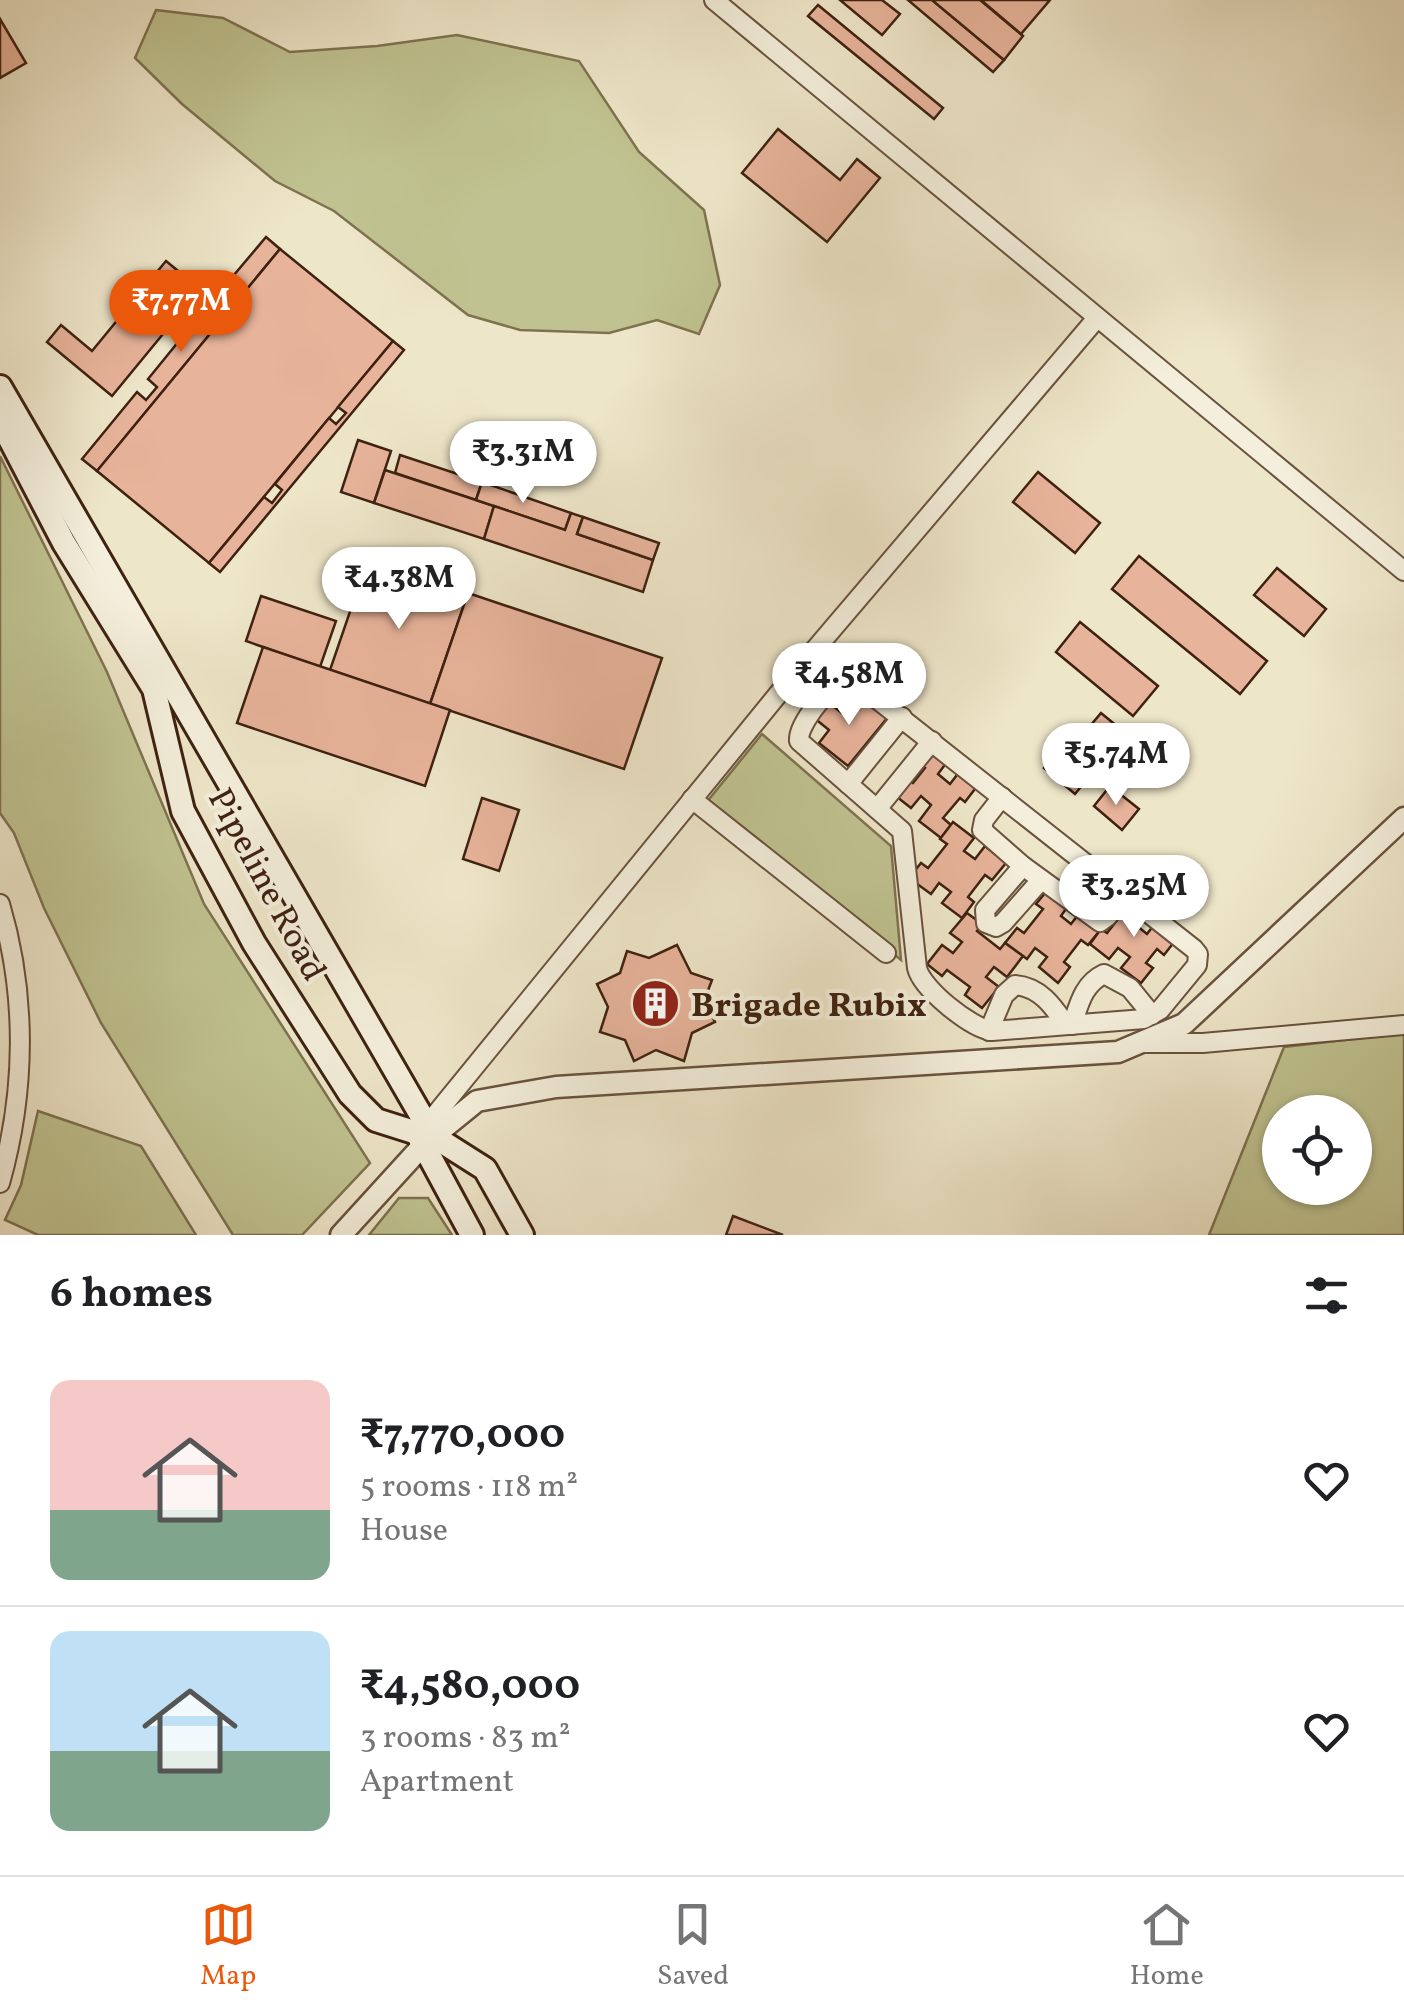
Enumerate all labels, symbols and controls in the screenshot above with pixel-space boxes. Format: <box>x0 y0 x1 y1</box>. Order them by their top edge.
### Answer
pin: ₹7.77M <box>100 270 262 355</box>
text: ₹7.77M <box>131 280 231 324</box>
pin: ₹3.31M <box>442 421 604 506</box>
text: ₹3.31M <box>472 431 574 475</box>
pin: ₹4.38M <box>318 547 480 632</box>
text: ₹4.38M <box>344 557 454 601</box>
pin: ₹4.58M <box>768 643 930 728</box>
text: ₹4.58M <box>794 653 904 697</box>
pin: ₹5.74M <box>1035 723 1197 808</box>
text: ₹5.74M <box>1064 733 1168 777</box>
street label: Pipeline Road <box>194 781 336 990</box>
pin: ₹3.25M <box>1053 855 1215 940</box>
text: ₹3.25M <box>1081 865 1187 909</box>
building icon: Brigade Rubix <box>630 978 682 1030</box>
place label: Brigade Rubix <box>691 983 927 1031</box>
map controls <box>1262 1095 1372 1205</box>
button: locate <box>1262 1095 1372 1205</box>
text: 6 homes <box>50 1266 213 1325</box>
icon: filters <box>1299 1268 1354 1323</box>
text: ₹7,770,000 <box>360 1407 565 1466</box>
icon: home <box>130 1420 250 1540</box>
icon: heart <box>1299 1453 1354 1508</box>
text: 5 rooms · 118 m² <box>360 1466 578 1510</box>
text: House <box>360 1510 448 1554</box>
text: ₹4,580,000 <box>360 1658 580 1717</box>
icon: home <box>130 1671 250 1791</box>
icon: heart <box>1299 1704 1354 1759</box>
text: 3 rooms · 83 m² <box>360 1717 571 1761</box>
text: Apartment <box>360 1761 514 1805</box>
tab: Map <box>200 1897 256 1996</box>
tab: Saved <box>657 1897 729 1996</box>
tab: Home <box>1130 1897 1204 1996</box>

